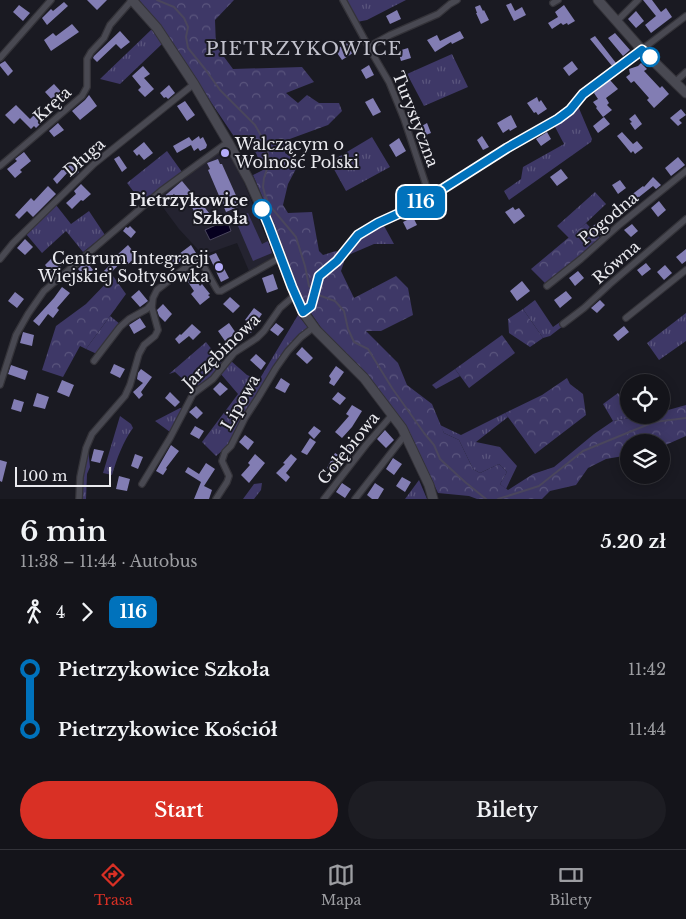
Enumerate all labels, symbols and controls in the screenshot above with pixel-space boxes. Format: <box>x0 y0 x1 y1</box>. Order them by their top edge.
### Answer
district label: PIETRZYKOWICE <box>206 37 402 60</box>
unlabelled marker <box>640 47 660 67</box>
street label: Turystyczna <box>389 68 443 170</box>
street label: Kręta <box>29 82 75 126</box>
street label: Długa <box>59 133 109 180</box>
place label: Walczącym o Wolność Polski <box>234 134 359 172</box>
marker: Walczącym o Wolność Polski <box>219 147 231 159</box>
line badge: 116 <box>392 186 450 218</box>
street label: Pogodna <box>574 187 642 249</box>
place label: Pietrzykowice Szkoła <box>129 190 248 228</box>
text: 116 <box>407 191 435 213</box>
marker: Pietrzykowice Szkoła <box>252 199 272 219</box>
street label: Równa <box>588 236 644 288</box>
place label: Centrum Integracji Wiejskiej Sołtysówka <box>37 248 210 286</box>
marker: Centrum Integracji Wiejskiej Sołtysówka <box>213 261 225 273</box>
street label: Jarzębinowa <box>177 309 264 394</box>
street label: Lipowa <box>216 371 264 433</box>
map controls <box>620 374 670 484</box>
button: locate <box>620 374 670 424</box>
street label: Gołębiowa <box>313 408 383 488</box>
button: layers <box>620 434 670 484</box>
scale bar <box>15 464 111 487</box>
text: 100 m <box>22 467 67 485</box>
text: 6 min <box>20 514 107 549</box>
text: 5.20 zł <box>600 530 666 553</box>
text: 11:38 – 11:44 · Autobus <box>20 551 198 571</box>
icon: walk <box>20 598 48 626</box>
icon: forward <box>73 598 101 626</box>
text: 116 <box>119 601 147 623</box>
text: 4 <box>56 602 65 622</box>
text: Pietrzykowice Szkoła <box>58 658 270 681</box>
text: 11:42 <box>628 659 666 679</box>
text: Pietrzykowice Kościół <box>58 718 278 741</box>
text: 11:44 <box>628 719 666 739</box>
button: Start <box>20 781 338 839</box>
button: Bilety <box>348 781 666 839</box>
tab: Trasa <box>94 861 133 909</box>
tab: Mapa <box>321 861 361 909</box>
tab: Bilety <box>550 861 592 909</box>

